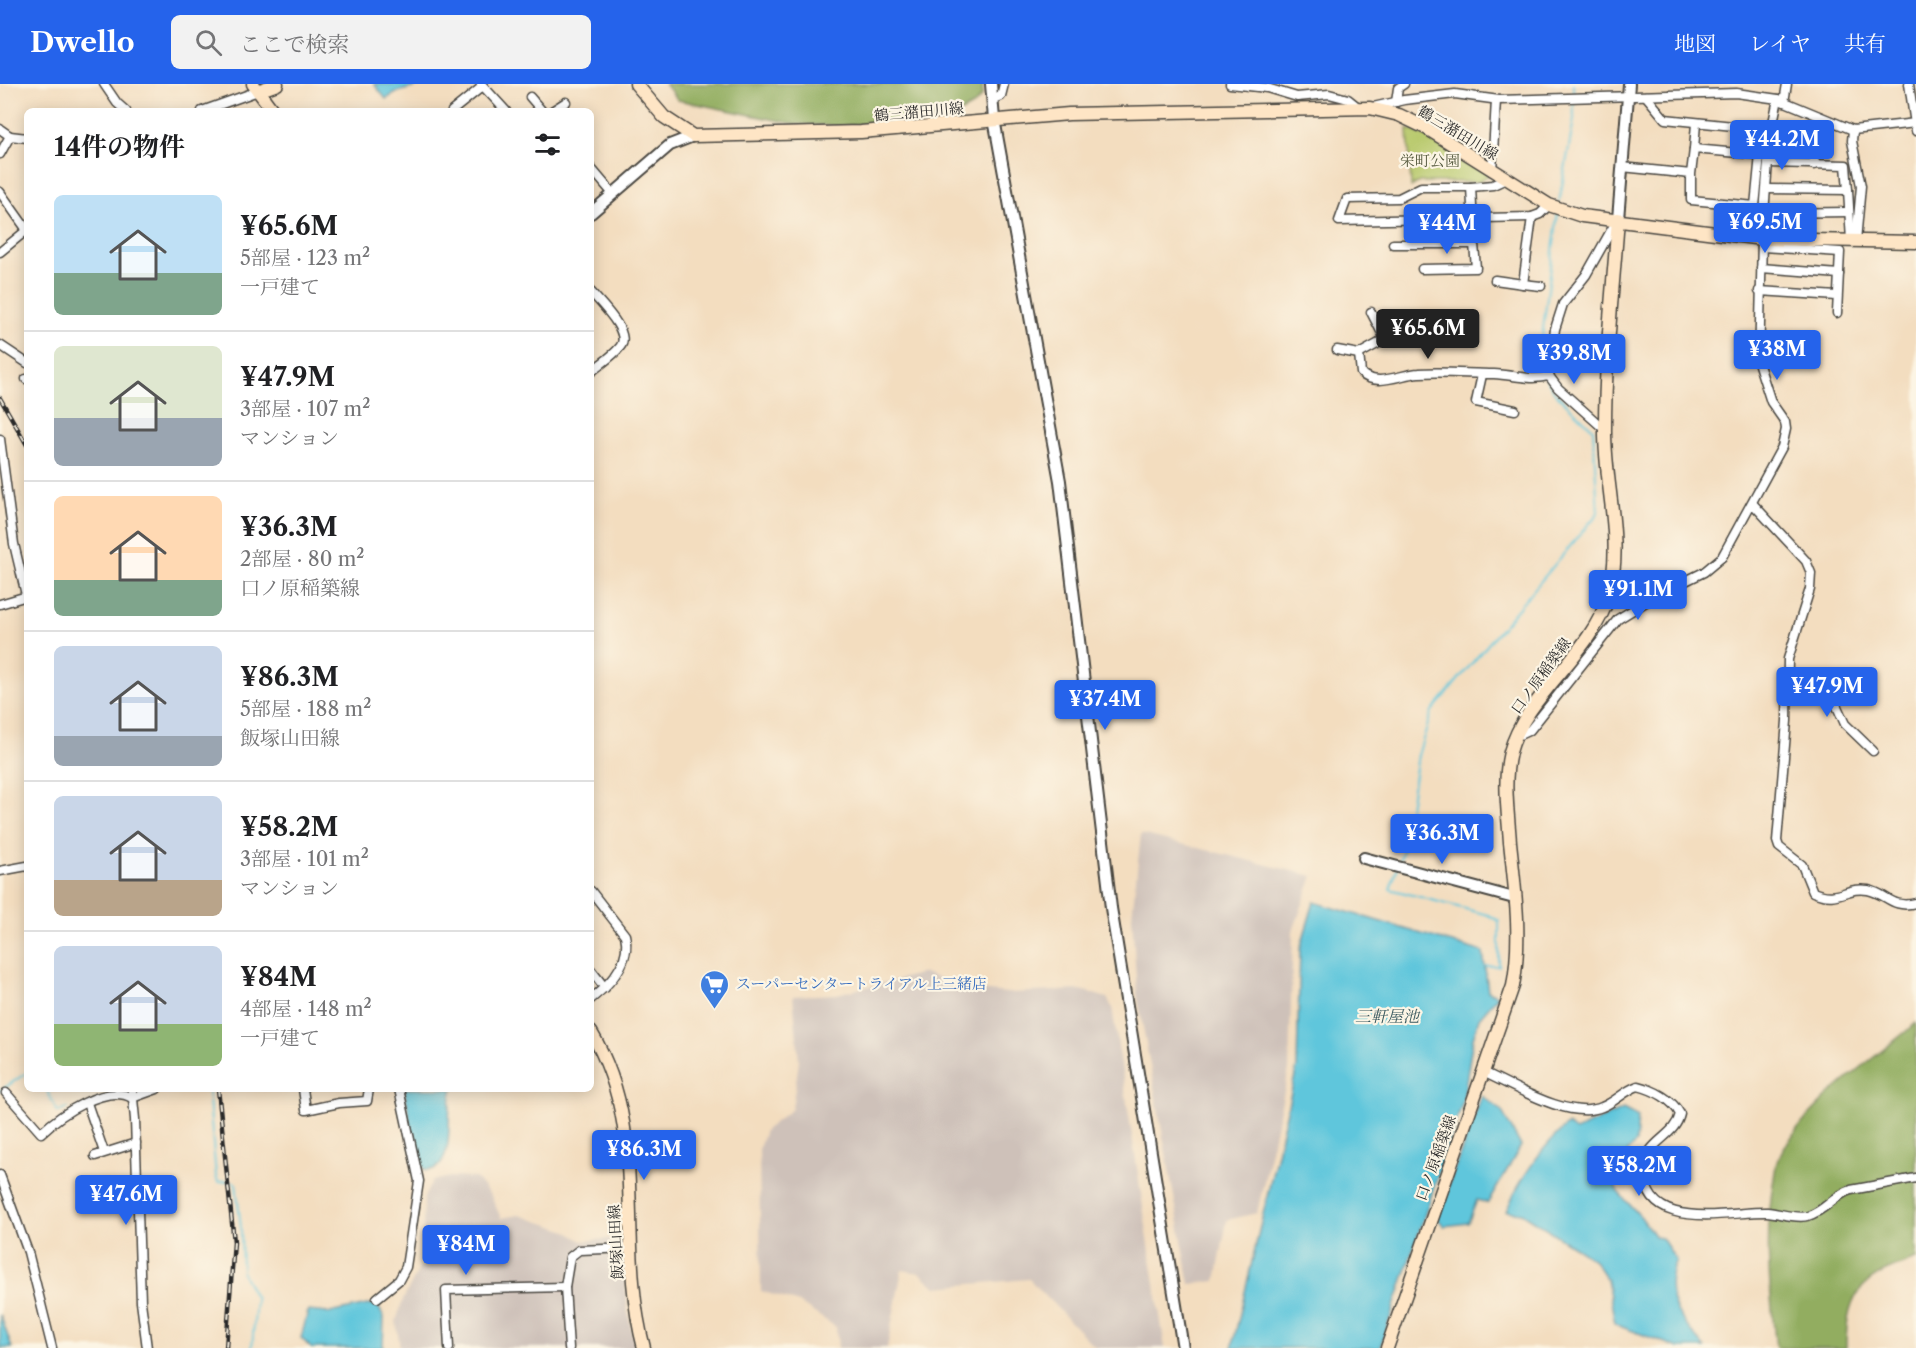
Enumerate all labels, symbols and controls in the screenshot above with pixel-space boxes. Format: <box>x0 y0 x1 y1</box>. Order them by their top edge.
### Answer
search box <box>171 15 591 69</box>
text: Dwello <box>30 25 135 59</box>
icon: search <box>192 26 225 59</box>
text: ここで検索 <box>240 31 350 58</box>
text: 地図 <box>1674 31 1716 56</box>
text: レイヤ <box>1749 31 1811 56</box>
text: 共有 <box>1844 31 1886 56</box>
street label: 鶴三潴田川線 <box>873 98 965 125</box>
street label: 鶴三潴田川線 <box>1415 101 1502 164</box>
pin: ¥44.2M <box>1733 120 1831 171</box>
text: ¥44.2M <box>1744 127 1820 151</box>
icon: filters <box>531 128 564 161</box>
text: 14件の物件 <box>54 131 185 163</box>
park label: 栄町公園 <box>1400 151 1460 170</box>
pin: ¥69.5M <box>1716 203 1814 254</box>
pin: ¥44M <box>1411 204 1483 255</box>
text: ¥65.6M <box>240 210 338 242</box>
text: ¥69.5M <box>1728 210 1802 234</box>
text: ¥44M <box>1418 211 1476 235</box>
icon: home <box>102 219 174 291</box>
text: 5部屋 · 123 m² <box>240 246 370 270</box>
text: 一戸建て <box>240 275 320 299</box>
pin: ¥65.6M <box>1379 309 1477 360</box>
text: ¥65.6M <box>1390 316 1466 340</box>
pin: ¥38M <box>1741 330 1813 381</box>
pin: ¥39.8M <box>1525 334 1623 385</box>
text: ¥38M <box>1748 337 1806 361</box>
text: ¥39.8M <box>1536 341 1612 365</box>
text: ¥47.9M <box>240 361 335 393</box>
icon: home <box>102 370 174 442</box>
text: 3部屋 · 107 m² <box>240 397 370 421</box>
text: マンション <box>240 426 339 450</box>
text: ¥36.3M <box>240 511 338 543</box>
icon: home <box>102 520 174 592</box>
text: 2部屋 · 80 m² <box>240 547 364 571</box>
pin: ¥91.1M <box>1589 570 1687 621</box>
text: 口ノ原稲築線 <box>240 576 360 600</box>
text: ¥91.1M <box>1603 577 1673 601</box>
street label: 口ノ原稲築線 <box>1506 634 1575 718</box>
text: ¥86.3M <box>240 661 339 693</box>
pin: ¥47.9M <box>1778 667 1876 718</box>
icon: home <box>102 670 174 742</box>
text: ¥47.9M <box>1790 674 1864 698</box>
pin: ¥37.4M <box>1056 680 1154 731</box>
text: ¥37.4M <box>1069 687 1141 711</box>
text: 5部屋 · 188 m² <box>240 697 371 721</box>
text: 飯塚山田線 <box>240 726 340 750</box>
text: ¥58.2M <box>240 811 338 843</box>
pin: ¥36.3M <box>1393 814 1491 865</box>
icon: home <box>102 820 174 892</box>
text: ¥36.3M <box>1404 821 1480 845</box>
text: 3部屋 · 101 m² <box>240 847 369 871</box>
text: マンション <box>240 876 339 900</box>
text: ¥84M <box>240 961 317 993</box>
supermarket icon: スーパーセンタートライアル上三緒店 <box>699 968 731 1010</box>
icon: home <box>102 970 174 1042</box>
place label: スーパーセンタートライアル上三緒店 <box>736 974 987 993</box>
text: 4部屋 · 148 m² <box>240 997 372 1021</box>
water label: 三軒屋池 <box>1355 1006 1421 1026</box>
text: 一戸建て <box>240 1026 320 1050</box>
street label: 口ノ原稲築線 <box>1411 1112 1460 1203</box>
pin: ¥86.3M <box>595 1130 693 1181</box>
text: ¥86.3M <box>606 1137 682 1161</box>
pin: ¥58.2M <box>1590 1146 1688 1197</box>
text: ¥58.2M <box>1601 1153 1677 1177</box>
pin: ¥47.6M <box>77 1175 175 1226</box>
text: ¥47.6M <box>89 1182 163 1206</box>
street label: 飯塚山田線 <box>604 1204 627 1280</box>
pin: ¥84M <box>430 1225 502 1276</box>
text: ¥84M <box>436 1232 496 1256</box>

